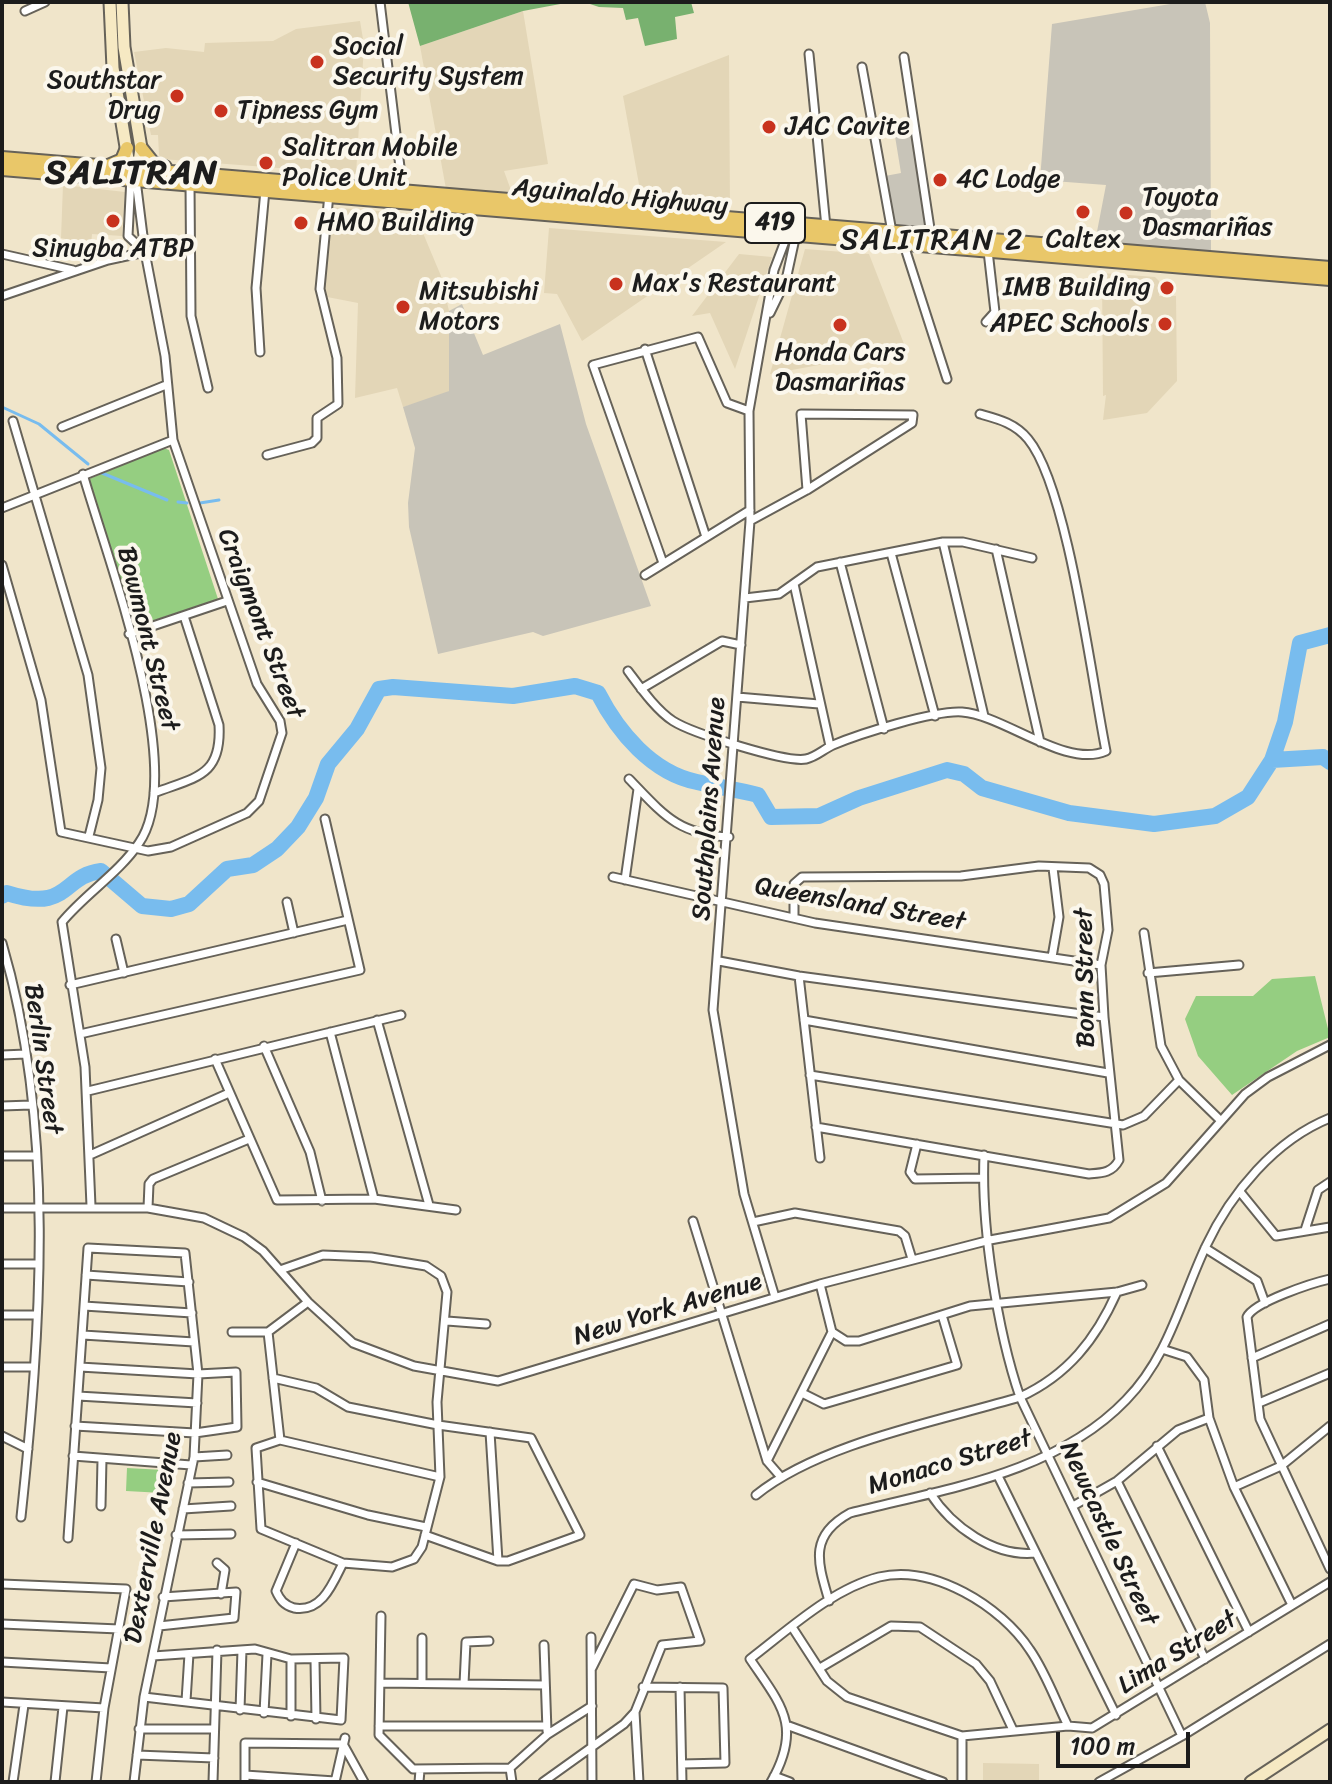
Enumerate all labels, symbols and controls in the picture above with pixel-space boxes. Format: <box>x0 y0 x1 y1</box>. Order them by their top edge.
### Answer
place label: Social Security System <box>333 31 524 92</box>
marker: Social Security System <box>308 53 326 71</box>
place label: Southstar Drug <box>47 65 161 126</box>
marker: Southstar Drug <box>168 87 186 105</box>
place label: Tipness Gym <box>237 95 379 127</box>
marker: Tipness Gym <box>212 102 230 120</box>
place label: JAC Cavite <box>785 111 910 143</box>
marker: JAC Cavite <box>760 118 778 136</box>
place label: Salitran Mobile Police Unit <box>282 132 458 194</box>
district label: SALITRAN <box>47 154 217 194</box>
marker: Salitran Mobile Police Unit <box>257 154 275 172</box>
place label: 4C Lodge <box>956 164 1061 196</box>
marker: 4C Lodge <box>931 171 949 189</box>
street label: Aguinaldo Highway <box>511 173 729 223</box>
place label: Toyota Dasmariñas <box>1142 182 1272 244</box>
road number: 419 <box>745 203 805 243</box>
marker: Caltex <box>1074 203 1092 221</box>
marker: Toyota Dasmariñas <box>1117 204 1135 222</box>
place label: HMO Building <box>317 207 474 239</box>
marker: Sinugba ATBP <box>104 212 122 230</box>
marker: HMO Building <box>292 214 310 232</box>
district label: SALITRAN 2 <box>842 223 1022 259</box>
place label: Caltex <box>1046 224 1120 256</box>
place label: Sinugba ATBP <box>32 233 194 265</box>
place label: Max's Restaurant <box>632 268 837 300</box>
place label: IMB Building <box>1003 272 1151 304</box>
marker: Max's Restaurant <box>607 275 625 293</box>
place label: Mitsubishi Motors <box>419 276 538 338</box>
marker: IMB Building <box>1158 279 1176 297</box>
marker: Mitsubishi Motors <box>394 298 412 316</box>
place label: APEC Schools <box>990 308 1149 340</box>
marker: APEC Schools <box>1156 315 1174 333</box>
marker: Honda Cars Dasmariñas <box>831 316 849 334</box>
place label: Honda Cars Dasmariñas <box>774 337 906 398</box>
street label: Craigmont Street <box>209 525 311 723</box>
street label: Bowmont Street <box>109 544 185 734</box>
street label: Southplains Avenue <box>687 696 733 922</box>
street label: Queensland Street <box>752 871 968 939</box>
street label: Bonn Street <box>1069 908 1103 1048</box>
street label: Berlin Street <box>16 982 68 1136</box>
street label: New York Avenue <box>570 1267 766 1353</box>
street label: Monaco Street <box>864 1423 1036 1503</box>
street label: Dexterville Avenue <box>118 1430 190 1646</box>
street label: Newcastle Street <box>1052 1437 1164 1631</box>
street label: Lima Street <box>1113 1604 1243 1702</box>
scale bar <box>1060 1716 1194 1766</box>
text: 100 m <box>1070 1725 1135 1767</box>

